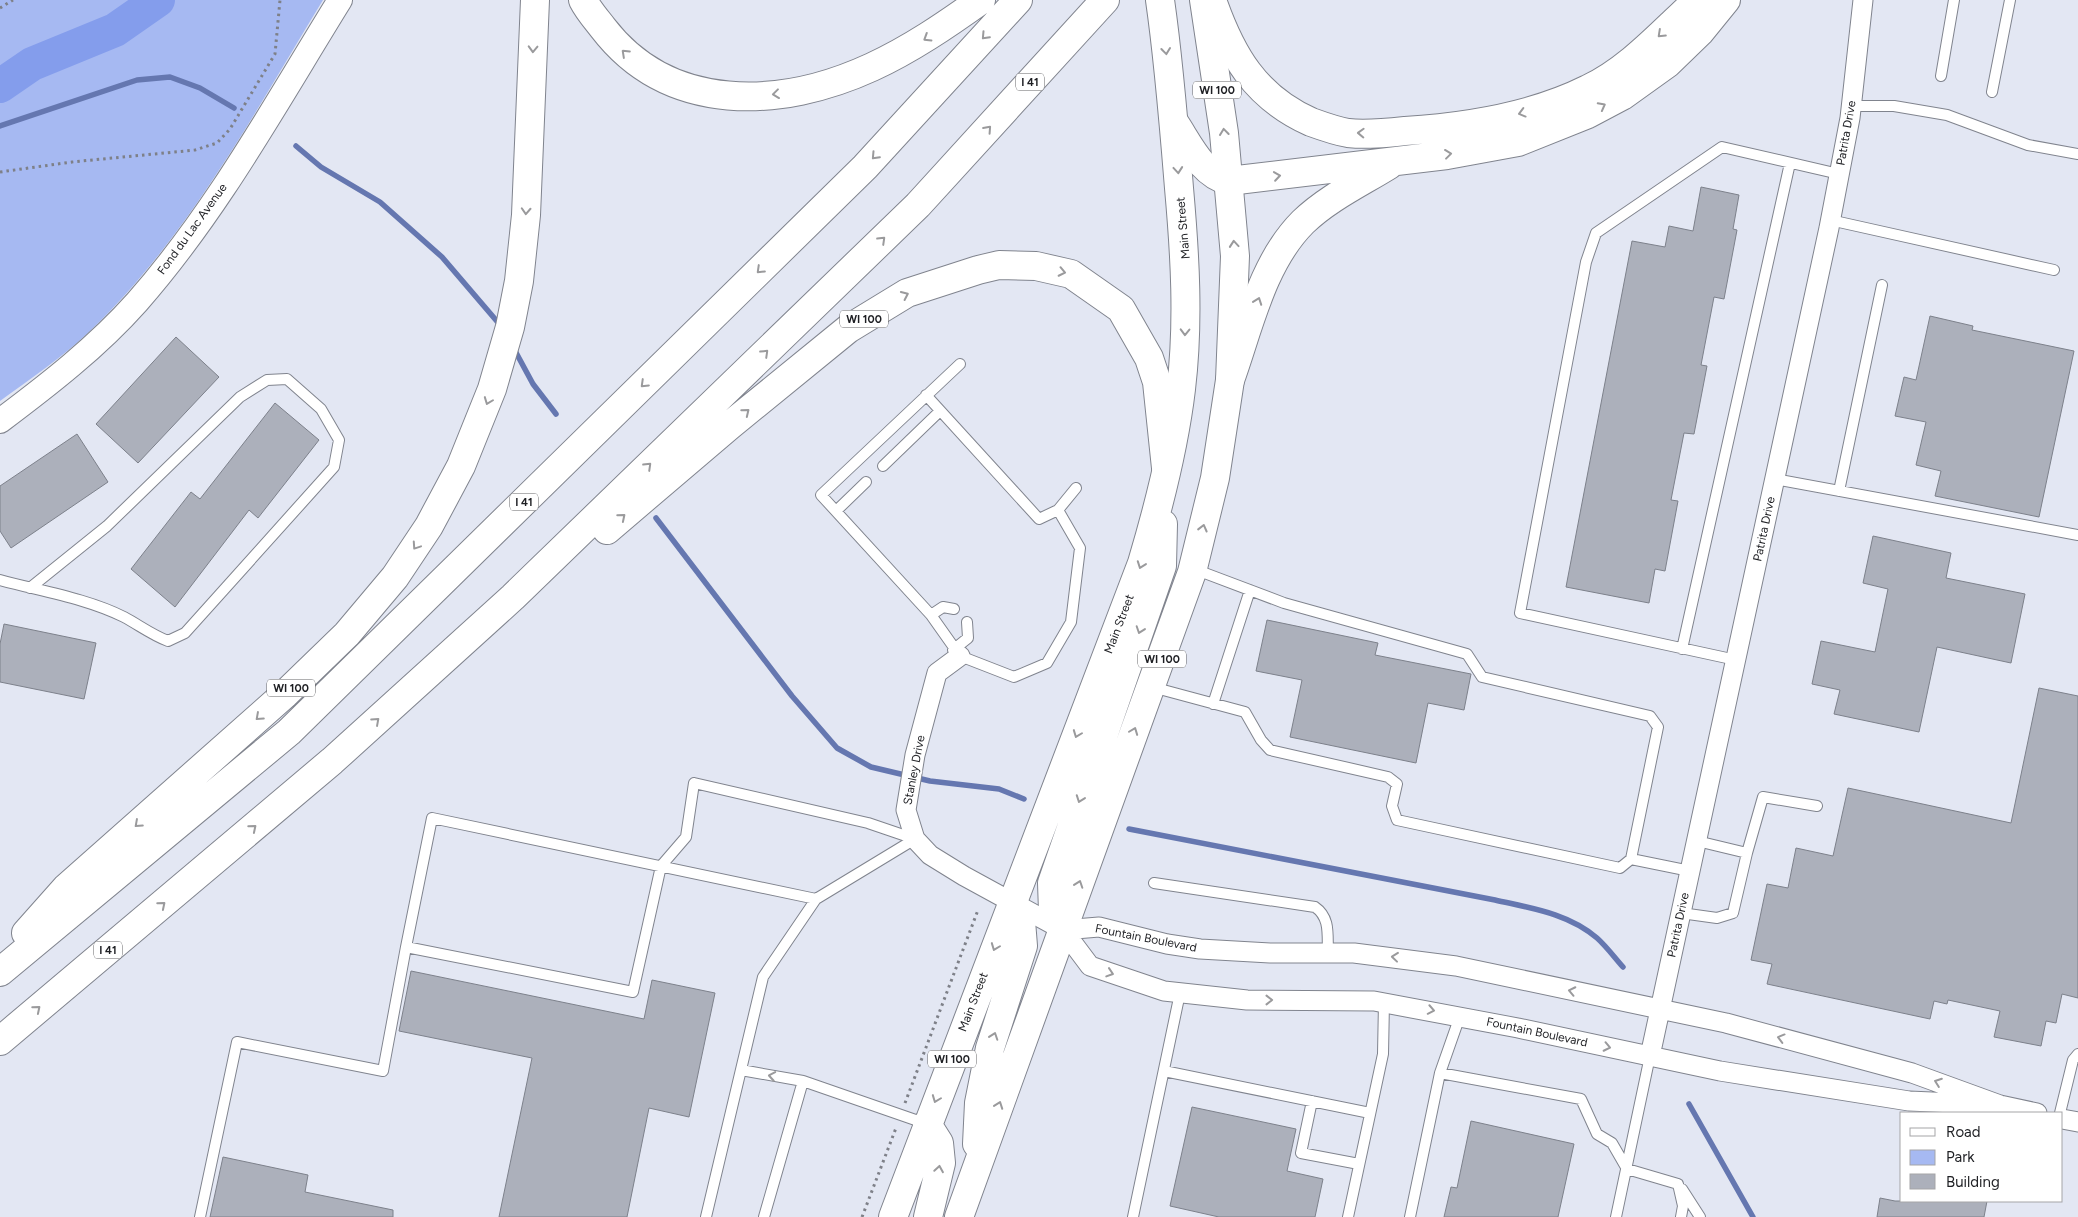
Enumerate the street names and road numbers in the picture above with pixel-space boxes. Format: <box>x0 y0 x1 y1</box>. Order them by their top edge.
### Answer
road number: I 41 <box>1016 74 1044 90</box>
road number: WI 100 <box>1193 82 1241 98</box>
street label: Patrita Drive <box>1833 99 1859 167</box>
street label: Fond du Lac Avenue <box>154 180 230 277</box>
street label: Main Street <box>1173 196 1193 260</box>
road number: WI 100 <box>840 310 888 328</box>
road number: I 41 <box>510 494 538 511</box>
street label: Patrita Drive <box>1750 495 1778 563</box>
street label: Main Street <box>1101 592 1137 656</box>
road number: WI 100 <box>1138 651 1186 668</box>
road number: WI 100 <box>267 680 315 696</box>
street label: Stanley Drive <box>900 734 928 806</box>
street label: Patrita Drive <box>1664 891 1692 959</box>
street label: Fountain Boulevard <box>1094 921 1198 955</box>
road number: I 41 <box>94 942 122 958</box>
street label: Main Street <box>955 970 991 1034</box>
street label: Fountain Boulevard <box>1485 1014 1589 1050</box>
road number: WI 100 <box>928 1050 976 1068</box>

